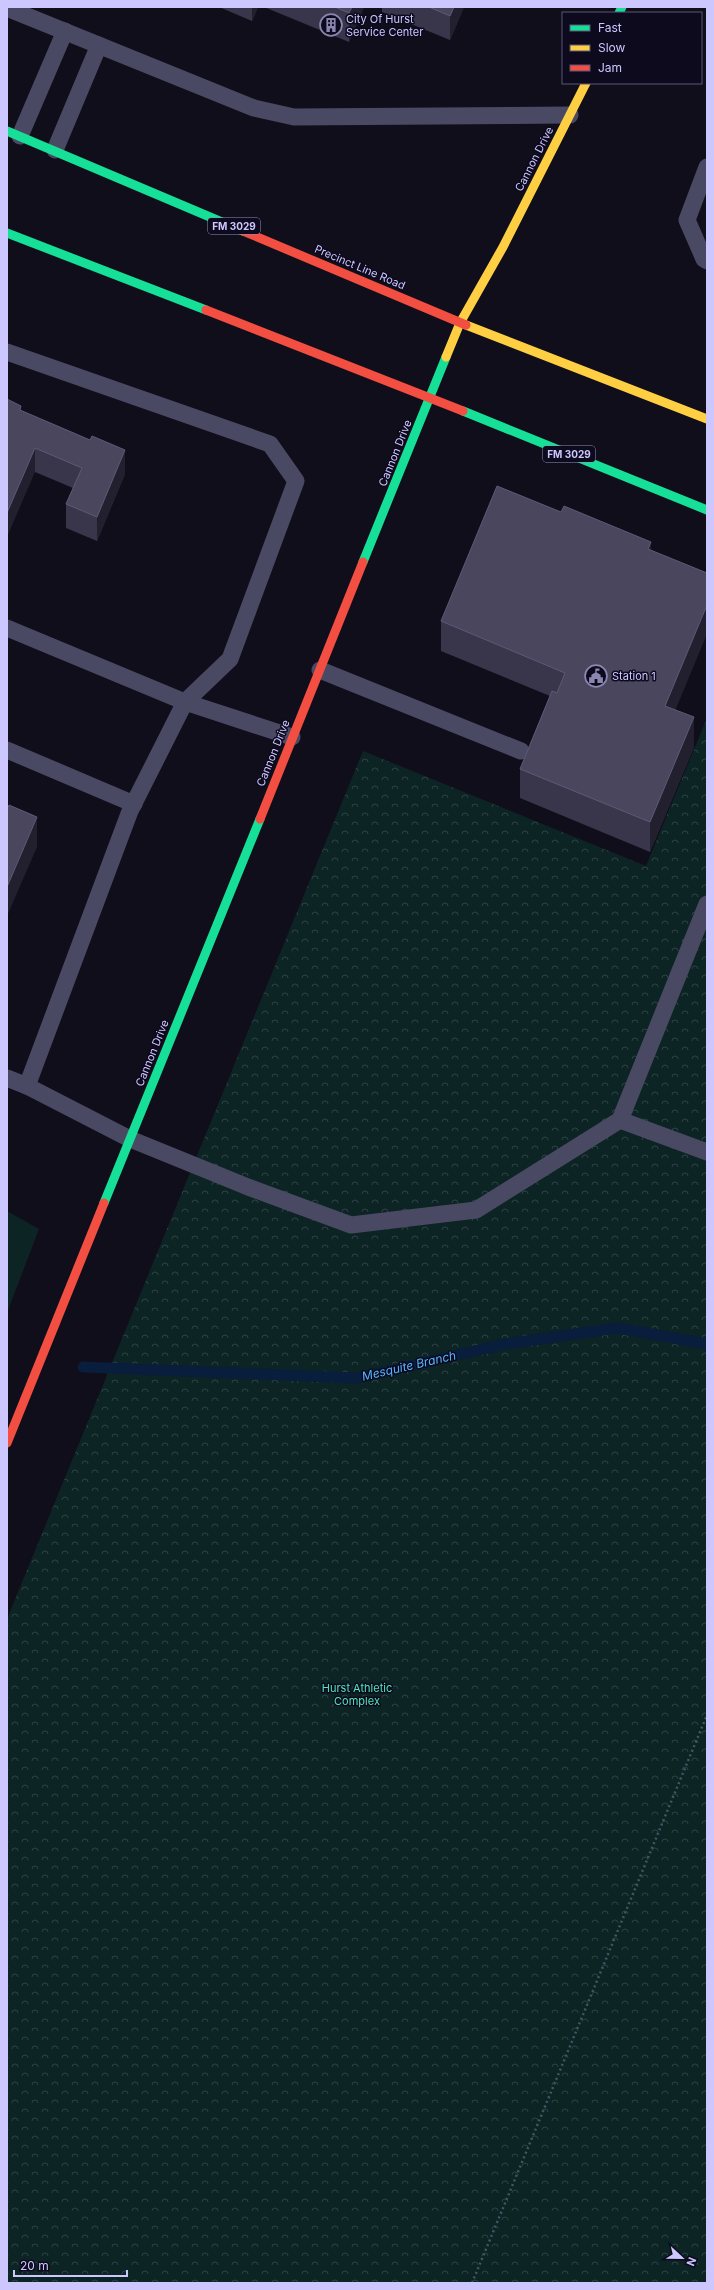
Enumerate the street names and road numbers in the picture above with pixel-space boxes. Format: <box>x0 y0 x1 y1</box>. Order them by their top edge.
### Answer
street label: Cannon Drive <box>512 124 556 194</box>
road number: FM 3029 <box>208 218 260 234</box>
street label: Precinct Line Road <box>313 242 407 292</box>
street label: Cannon Drive <box>375 418 415 488</box>
road number: FM 3029 <box>543 446 595 462</box>
street label: Cannon Drive <box>253 718 293 788</box>
street label: Cannon Drive <box>132 1018 172 1088</box>

